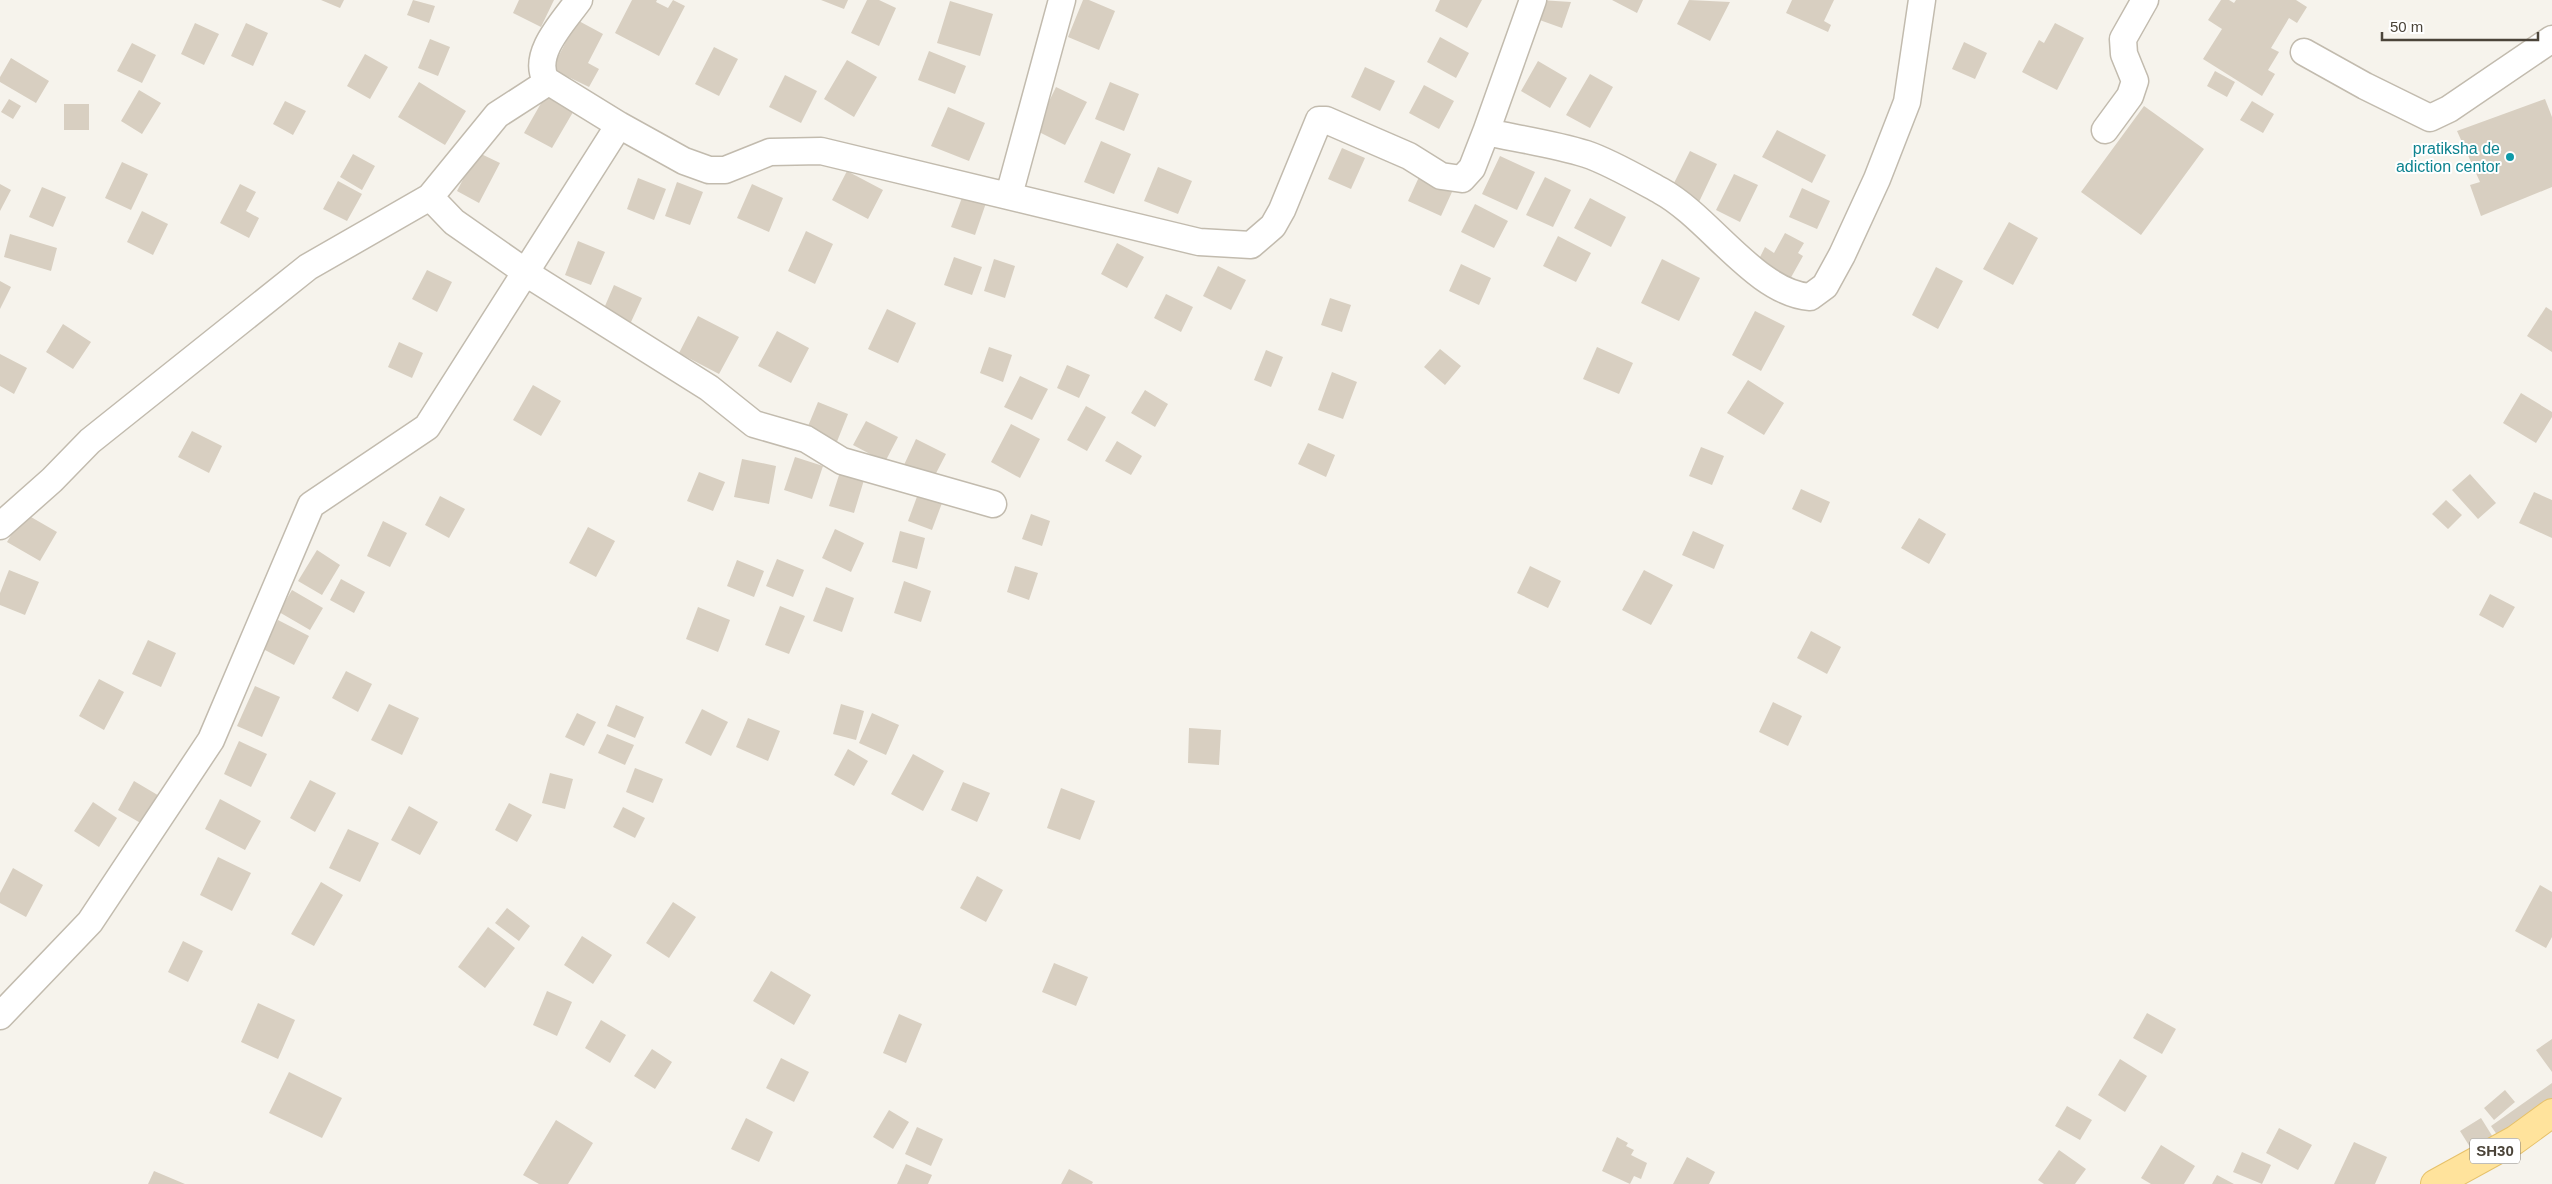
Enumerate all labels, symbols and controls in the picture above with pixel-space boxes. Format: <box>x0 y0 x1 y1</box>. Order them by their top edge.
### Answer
scale bar <box>2382 10 2538 42</box>
text: 50 m <box>2390 18 2423 35</box>
place label: pratiksha de adiction centor <box>2396 140 2501 175</box>
marker: pratiksha de adiction centor <box>2504 151 2516 163</box>
road number: SH30 <box>2470 1138 2520 1164</box>

